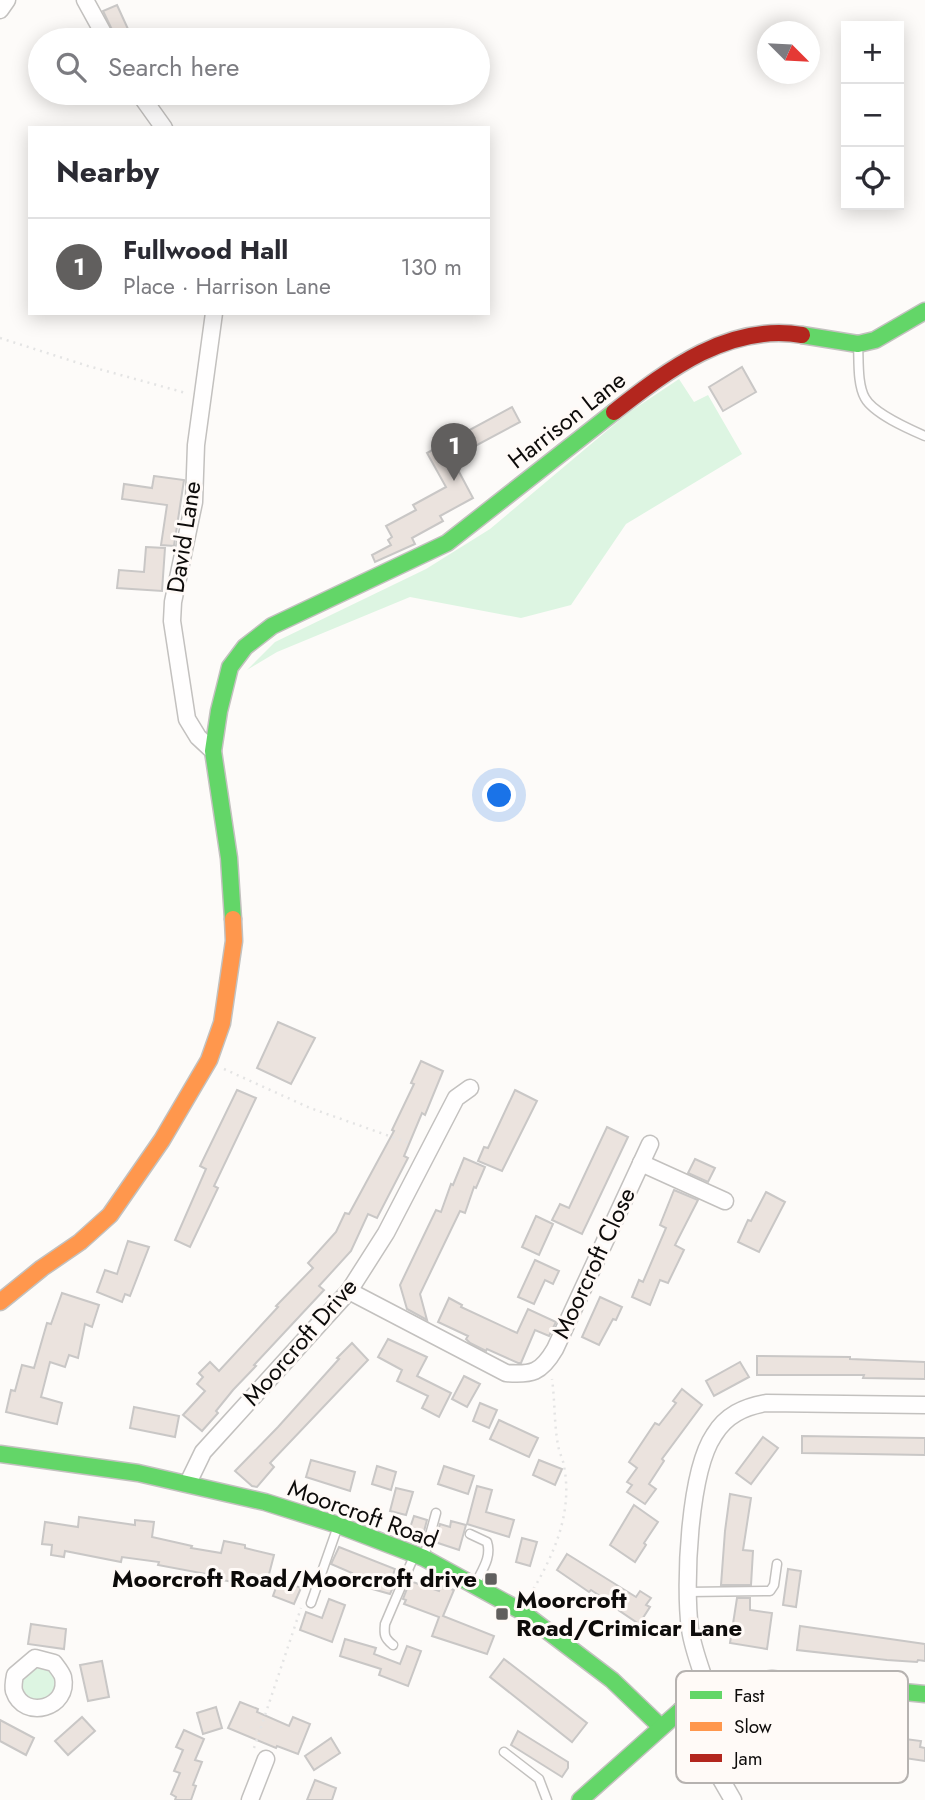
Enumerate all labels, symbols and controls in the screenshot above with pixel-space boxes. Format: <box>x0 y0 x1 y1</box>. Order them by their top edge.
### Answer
north arrow <box>757 21 820 84</box>
map controls <box>841 21 904 210</box>
button: + <box>841 21 904 84</box>
search box <box>28 28 490 105</box>
icon: search <box>52 48 90 86</box>
text: Search here <box>108 48 240 86</box>
button: − <box>841 84 904 147</box>
button: locate <box>841 147 904 210</box>
text: Nearby <box>56 150 159 193</box>
text: Fullwood Hall <box>123 231 288 269</box>
text: 1 <box>73 250 85 284</box>
text: 130 m <box>400 250 462 284</box>
text: Place · Harrison Lane <box>123 269 331 303</box>
street label: Harrison Lane <box>500 362 633 477</box>
pin: 1 <box>431 423 477 481</box>
street label: David Lane <box>157 479 210 595</box>
your location <box>482 778 516 812</box>
street label: Moorcroft Close <box>543 1182 644 1344</box>
street label: Moorcroft Drive <box>234 1270 365 1413</box>
street label: Moorcroft Road <box>283 1470 443 1557</box>
place label: Moorcroft Road/Moorcroft drive <box>112 1561 477 1596</box>
marker: Moorcroft Road/Moorcroft drive <box>483 1571 499 1587</box>
place label: Moorcroft Road/Crimicar Lane <box>516 1582 742 1645</box>
marker: Moorcroft Road/Crimicar Lane <box>494 1606 510 1622</box>
legend <box>676 1671 908 1783</box>
text: Fast <box>734 1682 765 1709</box>
text: Slow <box>734 1713 772 1740</box>
text: Jam <box>731 1745 763 1772</box>

